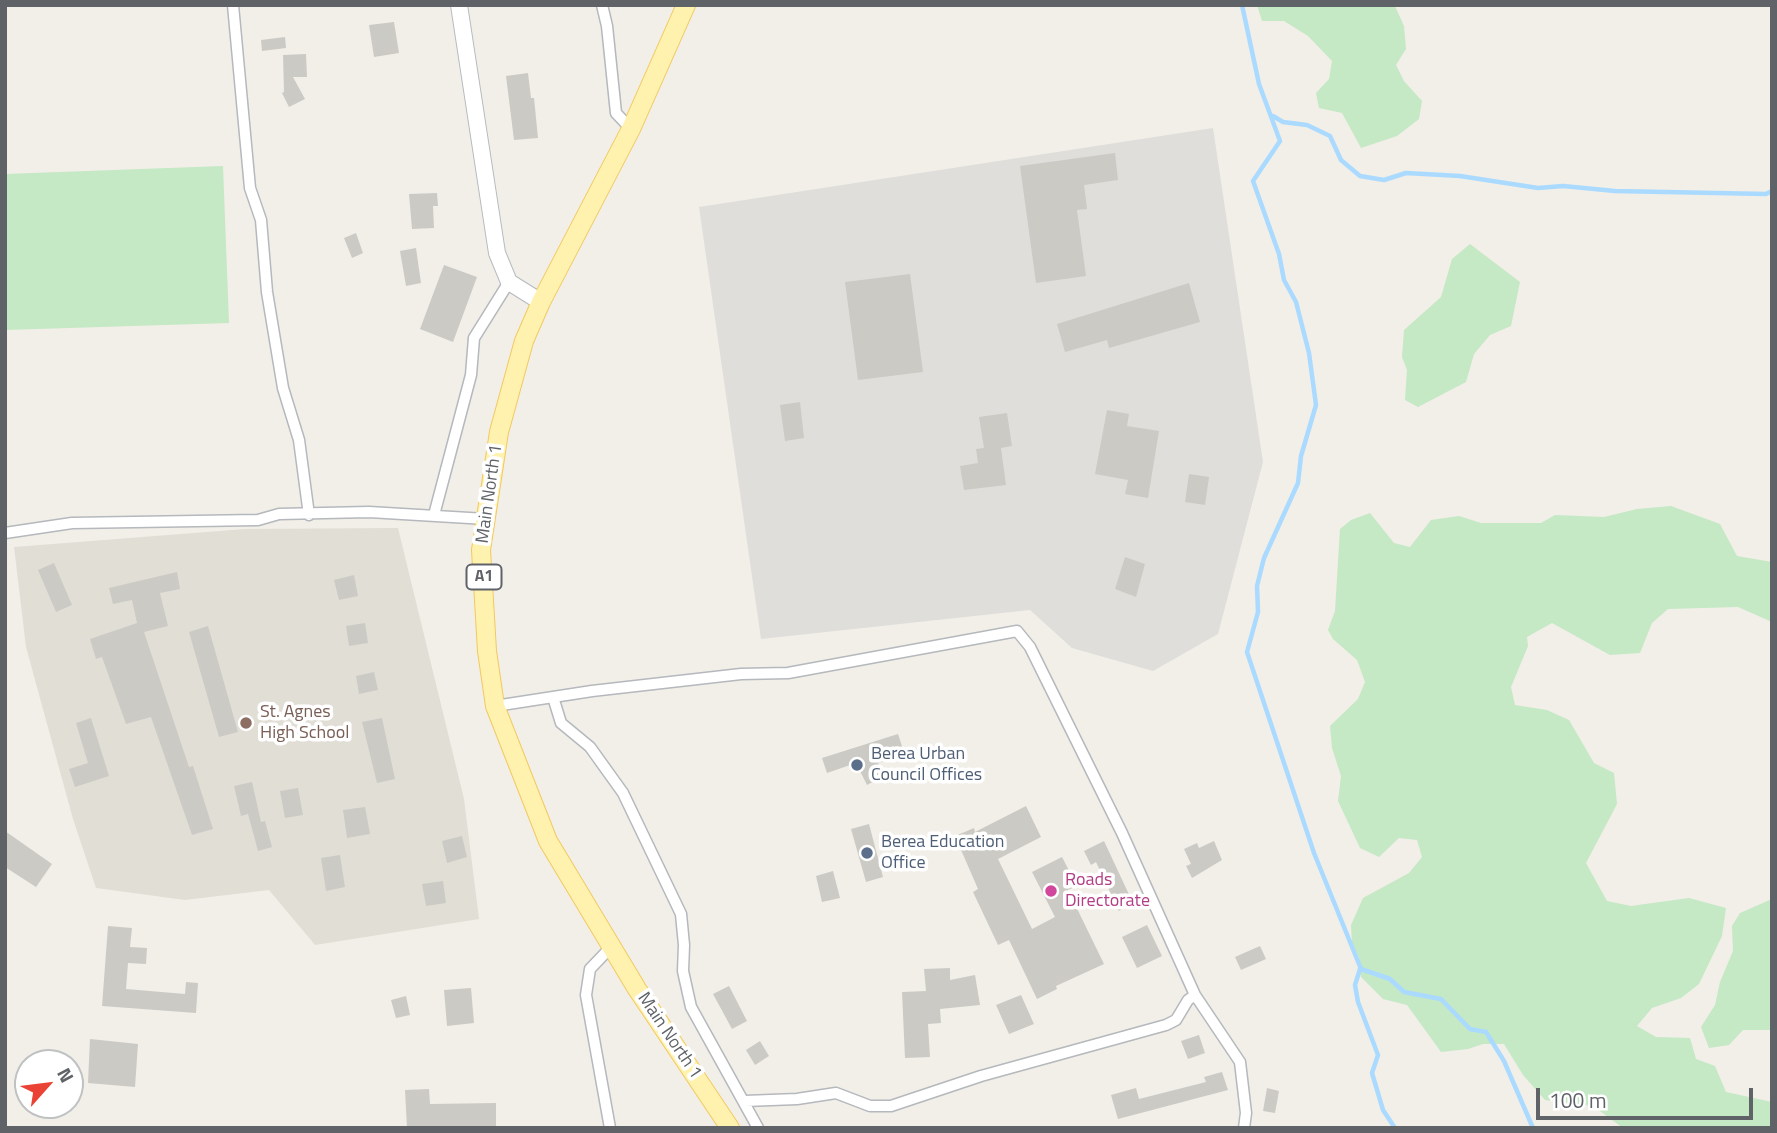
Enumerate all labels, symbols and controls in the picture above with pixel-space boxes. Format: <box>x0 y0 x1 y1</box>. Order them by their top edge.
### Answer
street label: Main North 1 <box>472 443 508 545</box>
road number: A1 <box>466 564 502 590</box>
place label: St. Agnes High School <box>260 702 349 744</box>
marker: St. Agnes High School <box>238 715 254 731</box>
place label: Berea Urban Council Offices <box>871 744 982 786</box>
marker: Berea Urban Council Offices <box>849 757 865 773</box>
place label: Berea Education Office <box>881 832 1004 874</box>
marker: Berea Education Office <box>859 845 875 861</box>
place label: Roads Directorate <box>1065 870 1150 912</box>
marker: Roads Directorate <box>1043 883 1059 899</box>
street label: Main North 1 <box>632 989 706 1083</box>
north arrow <box>14 1049 84 1119</box>
text: N <box>50 1062 82 1087</box>
scale bar <box>1539 1074 1756 1118</box>
text: 100 m <box>1549 1084 1606 1116</box>

